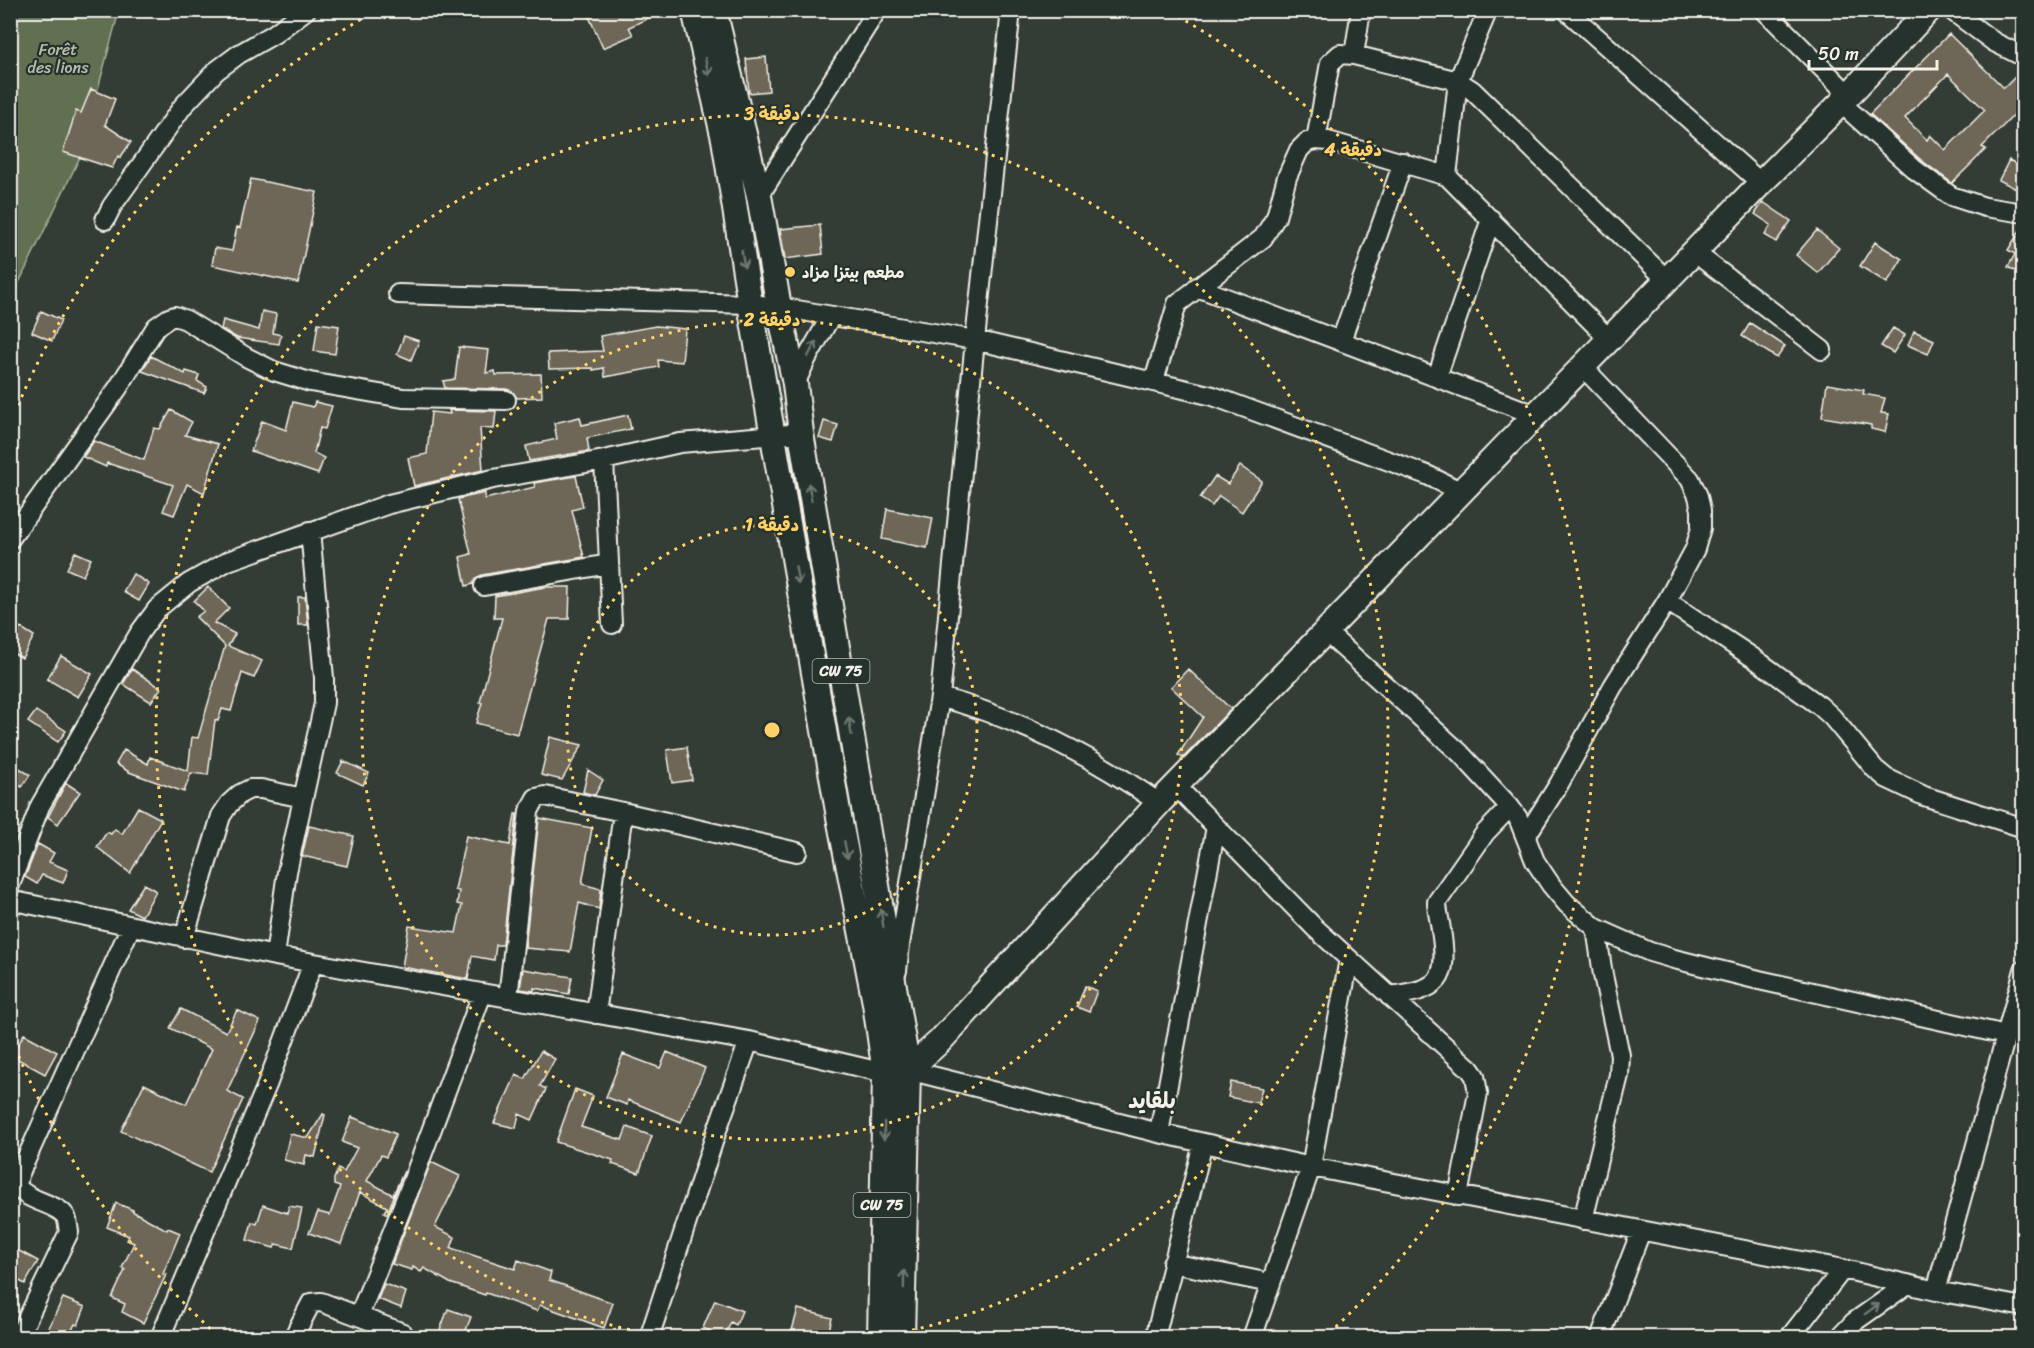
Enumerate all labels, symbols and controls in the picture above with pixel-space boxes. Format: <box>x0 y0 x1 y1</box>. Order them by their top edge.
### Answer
scale bar <box>1809 33 1936 71</box>
park label: Forêt des lions <box>27 35 89 82</box>
text: 50 m <box>1818 38 1859 70</box>
one-way arrow <box>702 58 714 77</box>
text: 3 دقيقة <box>743 98 800 130</box>
text: 4 دقيقة <box>1323 134 1382 166</box>
one-way arrow <box>738 249 749 268</box>
place label: مطعم بيتزا مزاد <box>802 258 905 287</box>
marker: مطعم بيتزا مزاد <box>783 265 797 279</box>
text: 2 دقيقة <box>743 304 800 336</box>
one-way arrow <box>807 341 818 359</box>
one-way arrow <box>805 483 816 503</box>
text: 1 دقيقة <box>745 509 799 541</box>
one-way arrow <box>792 565 803 585</box>
road number: CW 75 <box>812 659 870 683</box>
one-way arrow <box>844 717 855 736</box>
centre of rings <box>762 720 782 740</box>
one-way arrow <box>840 840 851 860</box>
one-way arrow <box>876 909 887 929</box>
district label: بلقايد <box>1128 1081 1176 1120</box>
one-way arrow <box>878 1121 890 1140</box>
road number: CW 75 <box>854 1193 910 1217</box>
one-way arrow <box>898 1270 909 1290</box>
one-way arrow <box>1864 1303 1880 1315</box>

